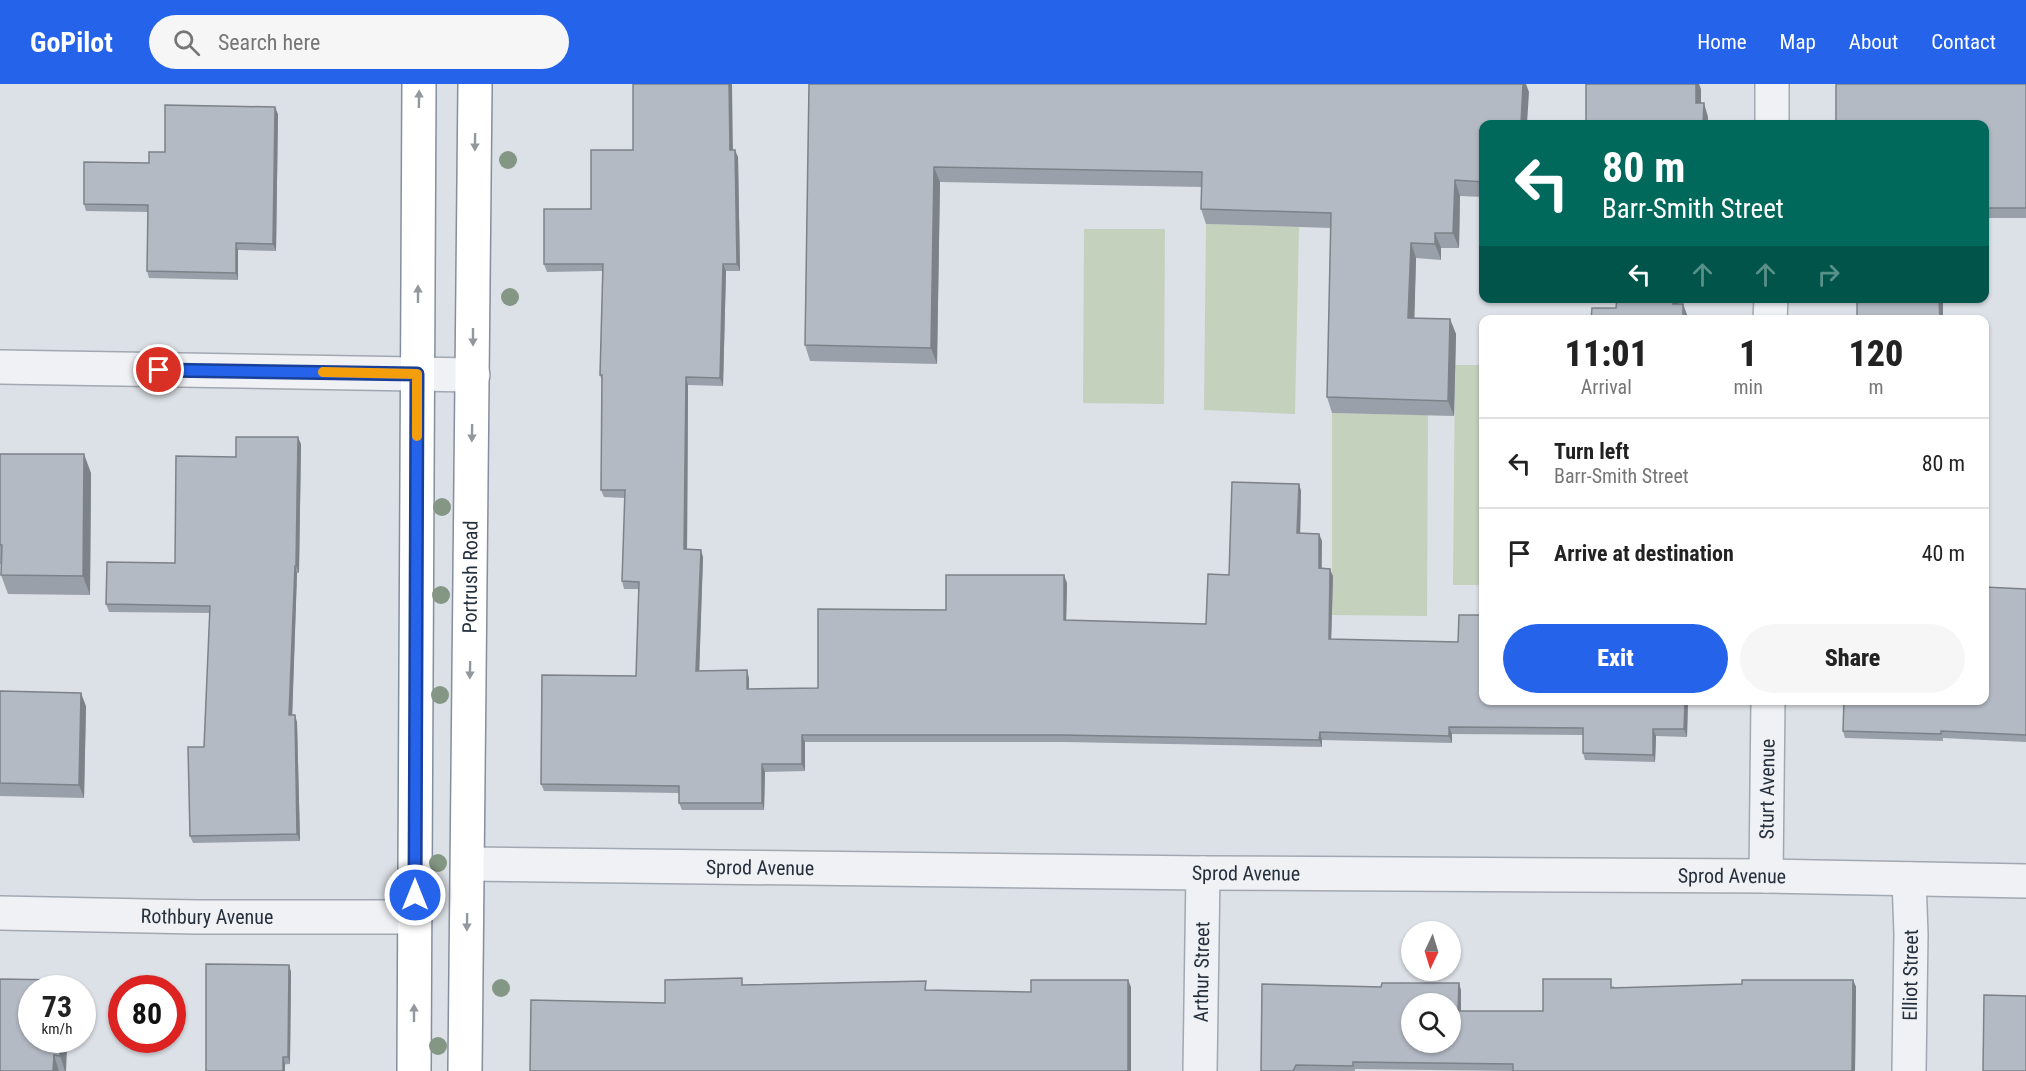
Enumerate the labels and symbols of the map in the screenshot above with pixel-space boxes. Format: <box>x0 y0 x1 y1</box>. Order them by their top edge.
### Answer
one-way arrow <box>414 90 424 109</box>
one-way arrow <box>470 133 480 152</box>
one-way arrow <box>413 285 423 304</box>
one-way arrow <box>468 328 478 347</box>
pin <box>133 344 184 395</box>
one-way arrow <box>468 424 477 443</box>
street label: Portrush Road <box>457 520 483 634</box>
one-way arrow <box>465 661 475 680</box>
street label: Sturt Avenue <box>1754 739 1780 839</box>
street label: Sprod Avenue <box>706 855 814 880</box>
street label: Sprod Avenue <box>1192 861 1300 886</box>
position arrow <box>383 863 447 927</box>
street label: Sprod Avenue <box>1678 864 1786 888</box>
street label: Rothbury Avenue <box>140 904 273 929</box>
one-way arrow <box>462 913 472 932</box>
street label: Arthur Street <box>1189 921 1214 1023</box>
north arrow <box>1401 921 1461 981</box>
street label: Elliot Street <box>1898 929 1923 1021</box>
speed limit sign: 80 <box>108 975 186 1053</box>
one-way arrow <box>409 1003 419 1022</box>

